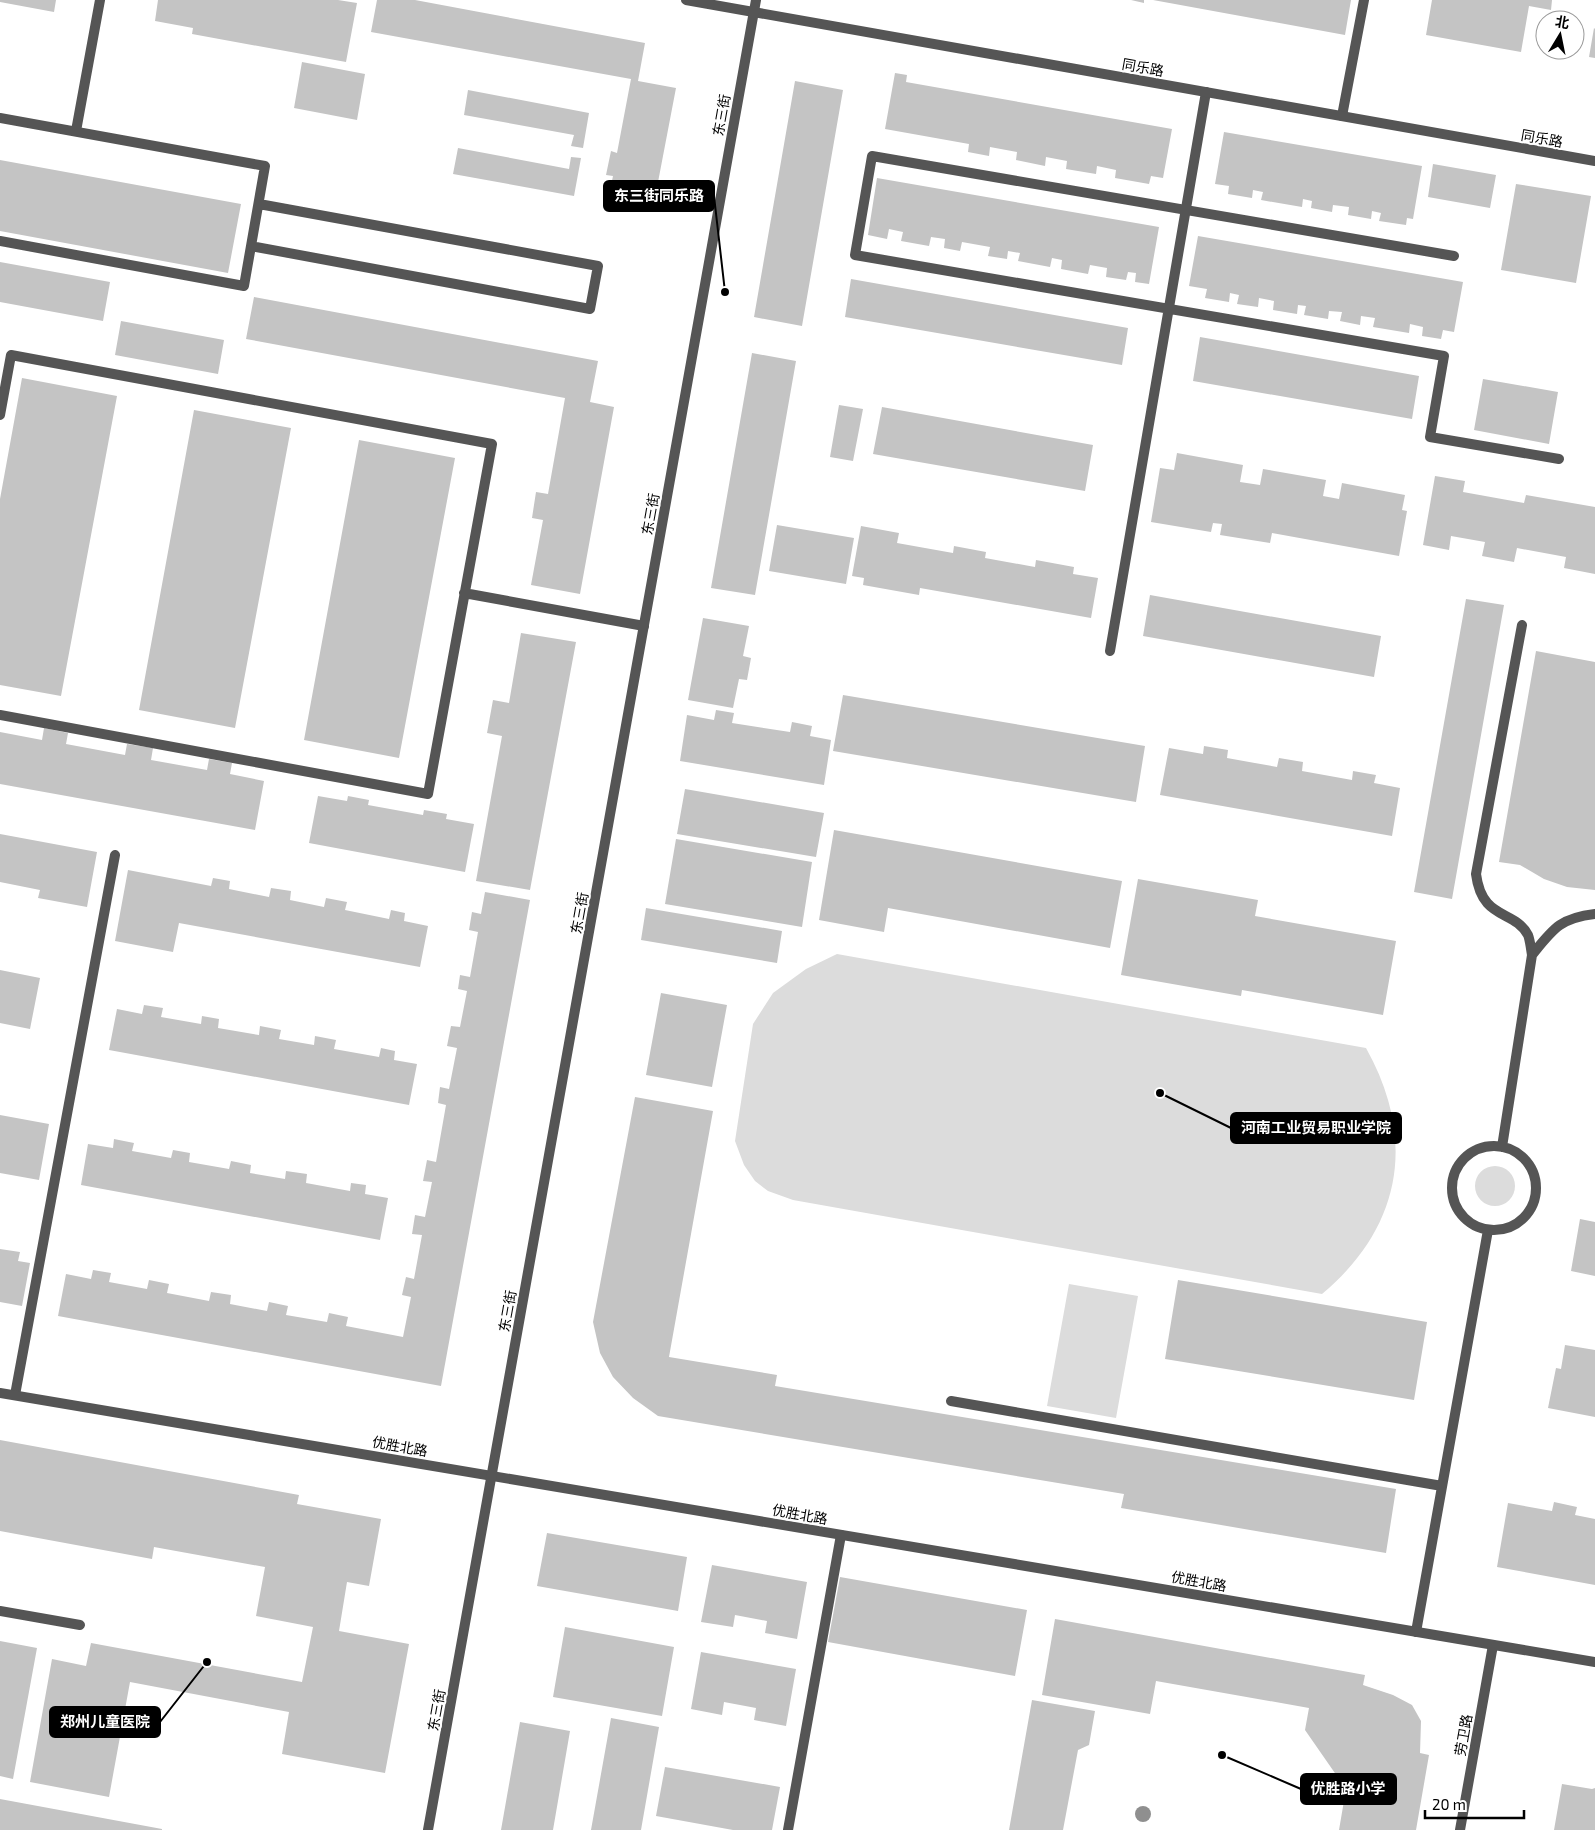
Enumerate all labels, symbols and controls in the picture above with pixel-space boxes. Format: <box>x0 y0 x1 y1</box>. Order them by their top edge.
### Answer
north arrow <box>1535 10 1585 60</box>
text: 北 <box>1554 12 1571 31</box>
street label: 同乐路 <box>1121 55 1165 79</box>
street label: 东三街 <box>709 93 733 137</box>
street label: 同乐路 <box>1520 126 1564 150</box>
callout: 东三街同乐路 <box>604 181 714 211</box>
text: 东三街同乐路 <box>614 186 704 204</box>
street label: 东三街 <box>638 492 662 536</box>
street label: 东三街 <box>567 891 591 935</box>
callout: 河南工业贸易职业学院 <box>1231 1113 1401 1143</box>
text: 河南工业贸易职业学院 <box>1241 1118 1391 1136</box>
street label: 东三街 <box>495 1289 519 1333</box>
street label: 优胜北路 <box>371 1433 429 1459</box>
street label: 优胜北路 <box>771 1501 829 1527</box>
street label: 优胜北路 <box>1170 1568 1228 1594</box>
street label: 东三街 <box>424 1688 448 1732</box>
callout: 郑州儿童医院 <box>50 1707 160 1737</box>
text: 郑州儿童医院 <box>60 1712 150 1730</box>
street label: 劳卫路 <box>1451 1713 1475 1757</box>
callout: 优胜路小学 <box>1301 1774 1396 1804</box>
text: 优胜路小学 <box>1310 1779 1386 1797</box>
scale bar <box>1425 1788 1524 1820</box>
text: 20 m <box>1432 1795 1466 1813</box>

